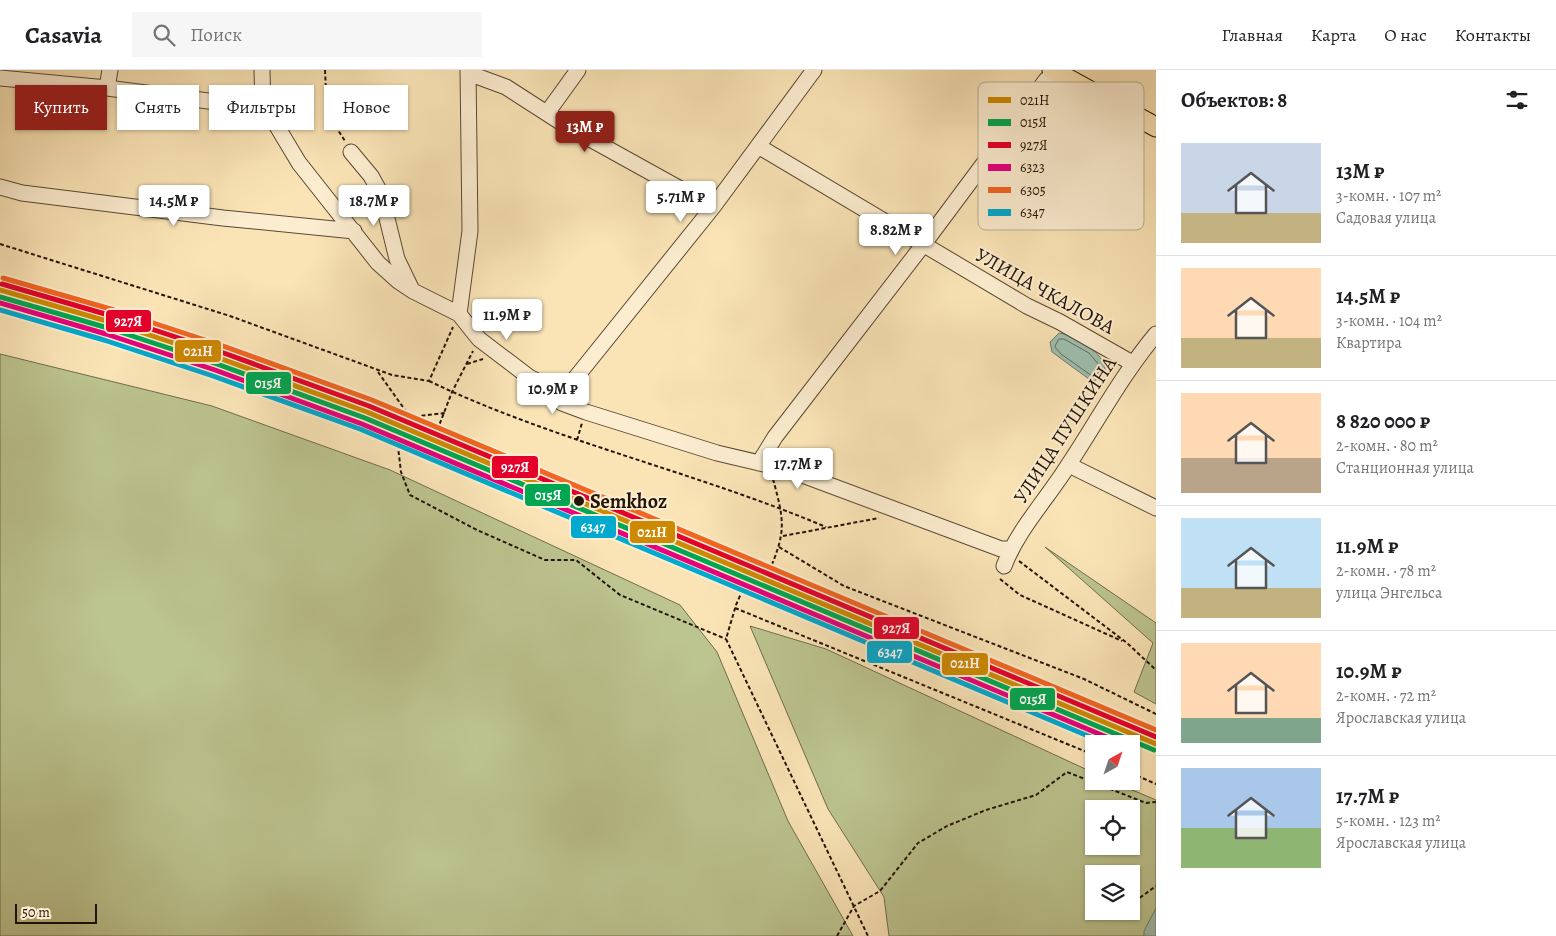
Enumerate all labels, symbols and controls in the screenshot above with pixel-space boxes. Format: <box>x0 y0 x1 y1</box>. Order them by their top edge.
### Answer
search box <box>132 12 482 57</box>
text: Casavia <box>25 19 102 51</box>
icon: search <box>150 21 178 49</box>
text: Поиск <box>190 22 242 48</box>
text: Главная <box>1222 23 1283 47</box>
text: Карта <box>1311 23 1356 47</box>
text: О нас <box>1384 23 1427 47</box>
text: Контакты <box>1455 23 1531 47</box>
legend <box>978 82 1144 230</box>
chip: Купить <box>15 85 107 130</box>
chip: Снять <box>117 85 199 130</box>
chip: Фильтры <box>209 85 314 130</box>
chip: Новое <box>324 85 408 130</box>
text: Объектов: 8 <box>1181 86 1287 114</box>
icon: filters <box>1503 86 1531 114</box>
text: 021Н <box>1020 91 1049 110</box>
pin: 13M ₽ <box>550 111 620 153</box>
text: 015Я <box>1020 113 1047 132</box>
text: 13M ₽ <box>567 116 603 138</box>
text: 927Я <box>1020 136 1047 155</box>
text: 13M ₽ <box>1336 157 1385 185</box>
text: 6323 <box>1020 158 1045 177</box>
icon: home <box>1221 163 1281 223</box>
pin: 5.71M ₽ <box>635 180 727 223</box>
text: 6305 <box>1020 181 1046 200</box>
pin: 14.5M ₽ <box>128 184 220 227</box>
pin: 18.7M ₽ <box>328 184 420 227</box>
text: 3-комн. · 107 m² <box>1336 185 1441 207</box>
text: 5.71M ₽ <box>657 186 705 208</box>
text: 14.5M ₽ <box>150 190 198 212</box>
text: 18.7M ₽ <box>349 190 399 212</box>
text: 6347 <box>1020 203 1045 222</box>
text: Садовая улица <box>1336 207 1436 229</box>
pin: 8.82M ₽ <box>850 214 942 256</box>
text: 8.82M ₽ <box>870 219 922 241</box>
street label: УЛИЦА ЧКАЛОВА <box>970 241 1120 341</box>
text: 14.5M ₽ <box>1336 282 1400 310</box>
icon: home <box>1221 288 1281 348</box>
pin: 11.9M ₽ <box>461 298 553 341</box>
text: 11.9M ₽ <box>483 304 531 326</box>
line badge: 927Я <box>105 309 152 333</box>
text: 3-комн. · 104 m² <box>1336 310 1442 332</box>
text: 927Я <box>114 312 142 331</box>
text: Квартира <box>1336 332 1402 354</box>
line badge: 021Н <box>174 339 222 363</box>
text: 021Н <box>183 342 213 361</box>
street label: УЛИЦА ПУШКИНА <box>1007 351 1123 509</box>
line badge: 015Я <box>245 371 292 395</box>
pin: 10.9M ₽ <box>507 372 599 415</box>
text: 015Я <box>255 374 282 393</box>
text: 10.9M ₽ <box>528 378 578 400</box>
text: 8 820 000 ₽ <box>1336 407 1430 435</box>
icon: home <box>1221 413 1281 473</box>
text: 2-комн. · 80 m² <box>1336 435 1438 457</box>
pin: 17.7M ₽ <box>752 448 844 490</box>
text: 17.7M ₽ <box>774 453 822 475</box>
line badge: 927Я <box>491 455 539 479</box>
text: Станционная улица <box>1336 457 1474 479</box>
text: 927Я <box>501 458 529 477</box>
line badge: 015Я <box>524 483 571 507</box>
text: 015Я <box>535 486 562 505</box>
place label: Semkhoz <box>590 488 667 515</box>
marker: Semkhoz <box>572 494 586 508</box>
line badge: 6347 <box>570 515 617 539</box>
text: 6347 <box>580 518 606 537</box>
line badge: 021Н <box>629 520 676 544</box>
text: 021Н <box>637 523 667 542</box>
text: 11.9M ₽ <box>1336 532 1399 560</box>
icon: home <box>1221 538 1281 598</box>
text: 2-комн. · 78 m² <box>1336 560 1436 582</box>
text: улица Энгельса <box>1336 582 1442 604</box>
line badge: 927Я <box>873 616 920 640</box>
text: 927Я <box>882 619 910 638</box>
line badge: 6347 <box>866 640 913 664</box>
text: 6347 <box>877 643 903 662</box>
line badge: 021Н <box>941 652 989 676</box>
text: 021Н <box>950 654 980 673</box>
text: 10.9M ₽ <box>1336 657 1402 685</box>
icon: home <box>1221 663 1281 723</box>
text: 2-комн. · 72 m² <box>1336 685 1436 707</box>
line badge: 015Я <box>1009 687 1056 711</box>
text: 015Я <box>1020 690 1047 709</box>
text: Ярославская улица <box>1336 707 1466 729</box>
north arrow <box>1085 735 1140 790</box>
map controls <box>1085 735 1140 920</box>
text: 17.7M ₽ <box>1336 782 1399 810</box>
icon: home <box>1221 788 1281 848</box>
button: locate <box>1085 800 1140 855</box>
text: 5-комн. · 123 m² <box>1336 810 1441 832</box>
text: Ярославская улица <box>1336 832 1466 854</box>
button: layers <box>1085 865 1140 920</box>
scale bar <box>15 901 98 924</box>
text: 50 m <box>22 903 50 922</box>

